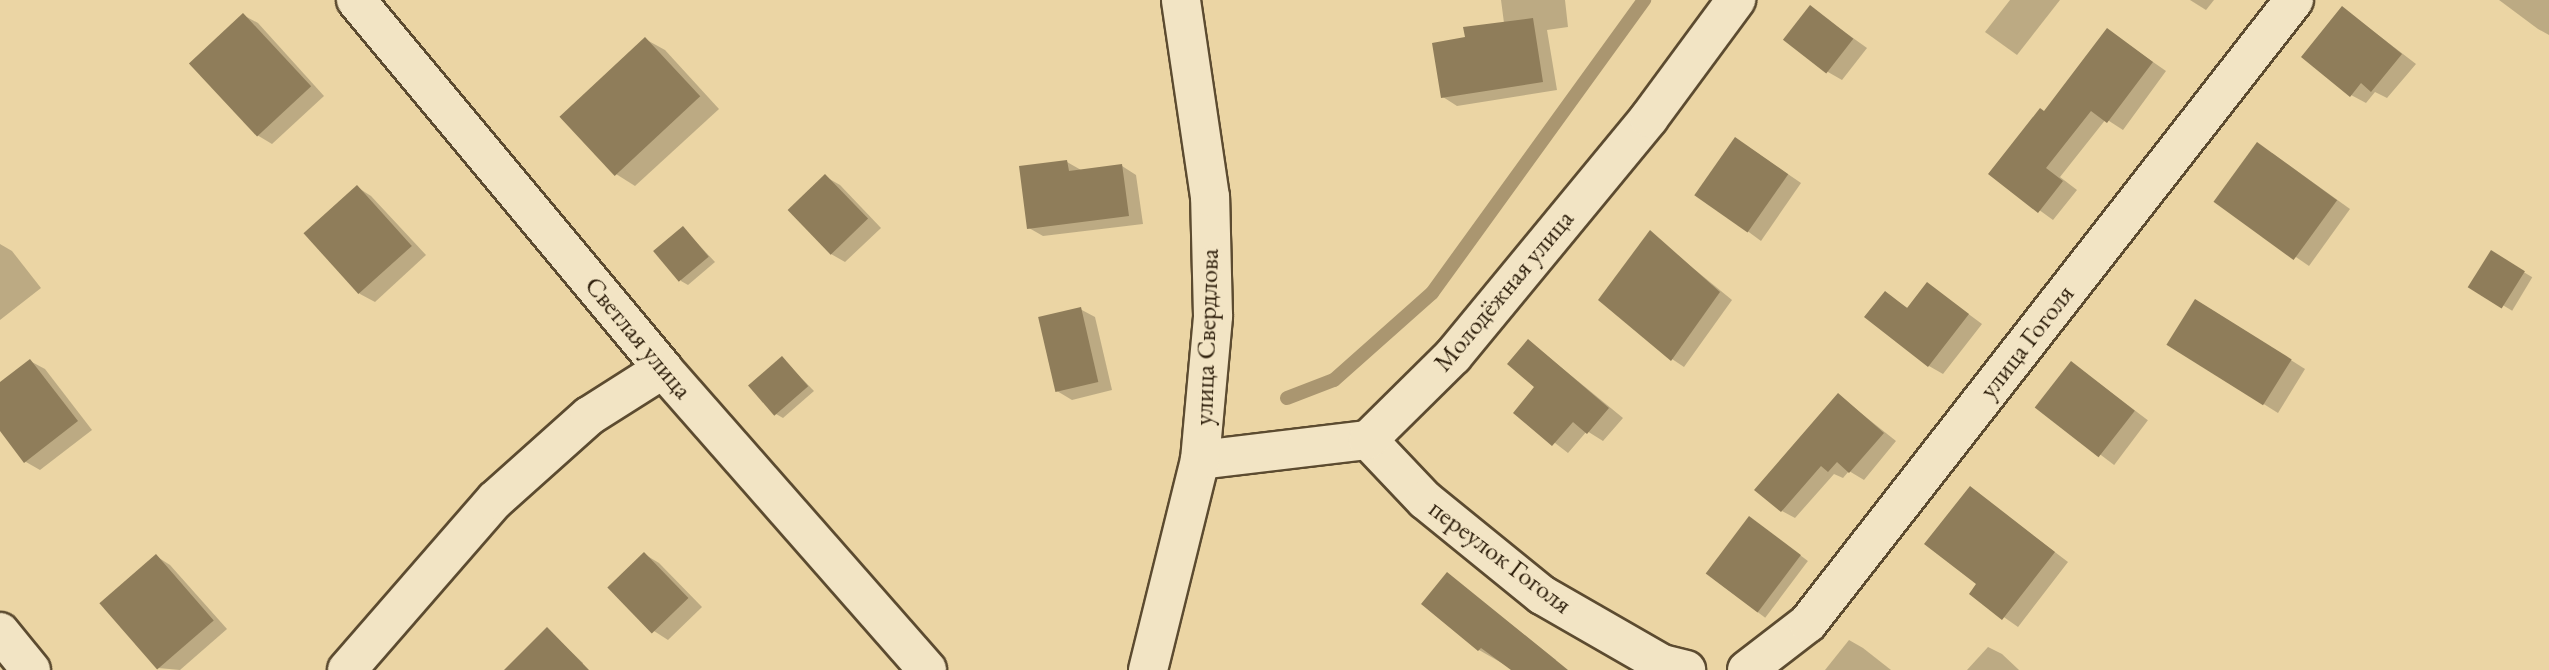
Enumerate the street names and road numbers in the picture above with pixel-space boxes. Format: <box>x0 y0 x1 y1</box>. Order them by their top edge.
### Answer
street label: Молодёжная улица <box>1427 204 1581 378</box>
street label: улица Свердлова <box>1188 248 1226 426</box>
street label: Светлая улица <box>578 271 698 405</box>
street label: улица Гоголя <box>1973 279 2081 405</box>
street label: переулок Гоголя <box>1423 493 1577 621</box>

